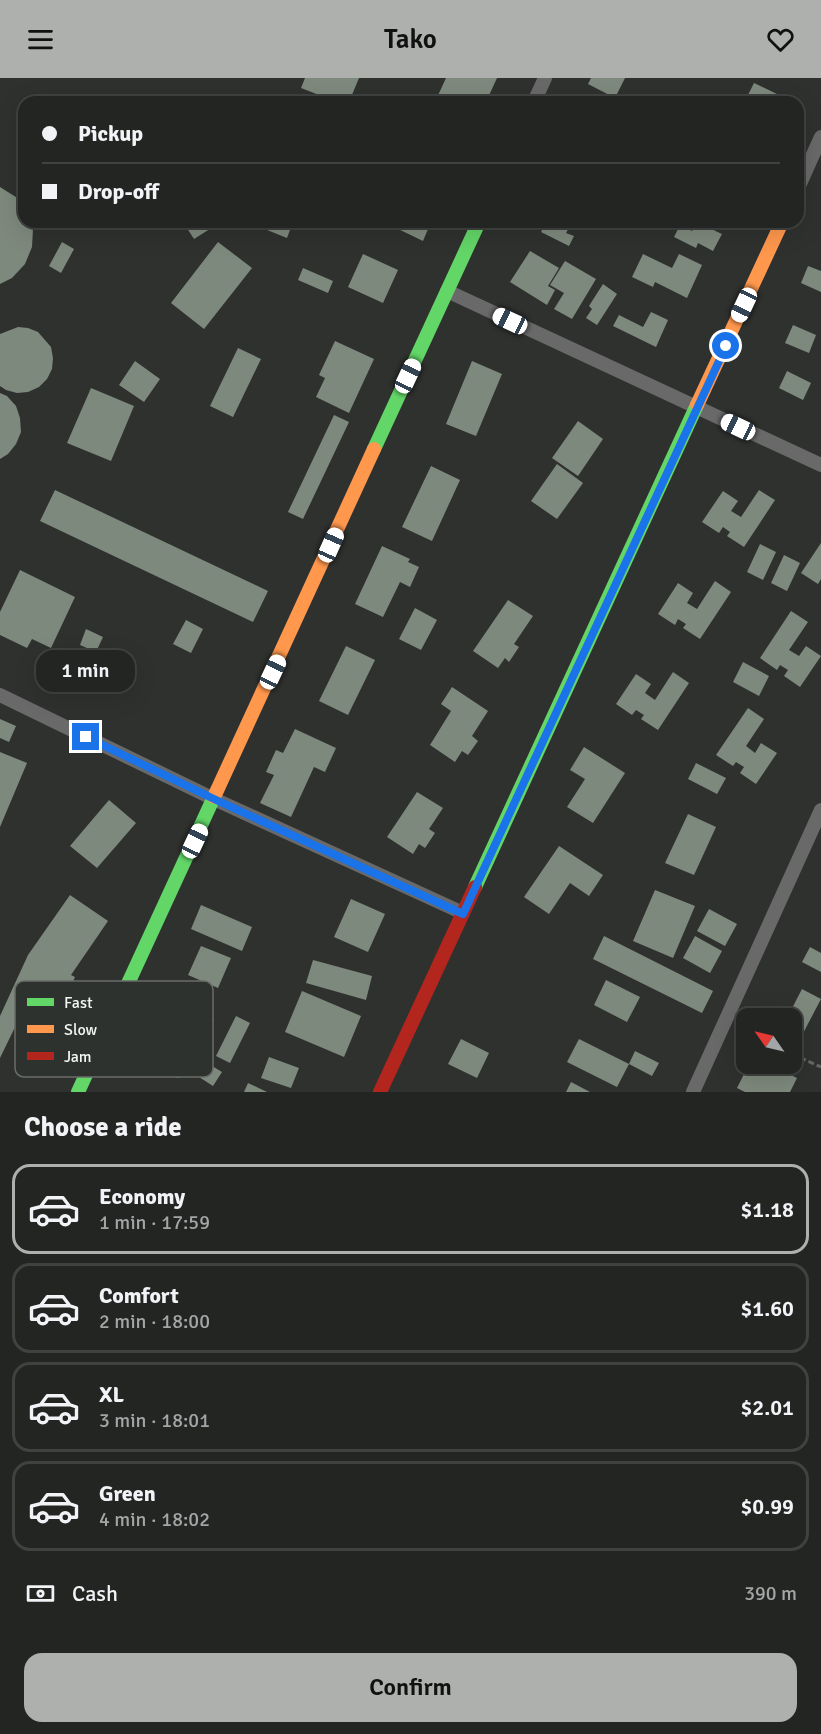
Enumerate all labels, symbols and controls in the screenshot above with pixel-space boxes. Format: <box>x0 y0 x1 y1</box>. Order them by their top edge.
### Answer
icon: menu <box>24 23 57 56</box>
text: Tako <box>384 23 437 56</box>
icon: heart <box>764 23 797 56</box>
text: Pickup <box>78 120 143 147</box>
text: Drop-off <box>78 178 159 205</box>
car <box>728 285 760 325</box>
car <box>490 305 530 337</box>
route start <box>712 332 739 359</box>
car <box>392 356 424 396</box>
car <box>718 411 758 443</box>
car <box>315 525 347 565</box>
callout: 1 min <box>36 650 136 692</box>
car <box>257 652 289 692</box>
text: 1 min <box>62 658 109 683</box>
route end <box>72 723 99 750</box>
car <box>179 821 211 861</box>
legend <box>15 981 213 1077</box>
text: Fast <box>64 993 93 1013</box>
north arrow <box>736 1008 802 1074</box>
map controls <box>736 1008 802 1074</box>
text: Slow <box>64 1020 98 1040</box>
text: Jam <box>64 1047 92 1067</box>
text: Choose a ride <box>24 1111 182 1144</box>
icon: car <box>27 1182 81 1236</box>
text: Economy <box>99 1183 185 1210</box>
text: $1.18 <box>740 1196 794 1223</box>
text: 1 min · 17:59 <box>99 1210 210 1235</box>
icon: car <box>27 1281 81 1335</box>
text: Comfort <box>99 1282 179 1309</box>
text: $1.60 <box>740 1295 794 1322</box>
text: 2 min · 18:00 <box>99 1309 210 1334</box>
icon: car <box>27 1380 81 1434</box>
text: XL <box>99 1381 124 1408</box>
text: $2.01 <box>740 1394 794 1421</box>
text: 3 min · 18:01 <box>99 1408 210 1433</box>
icon: car <box>27 1479 81 1533</box>
text: Green <box>99 1480 156 1507</box>
text: $0.99 <box>740 1493 794 1520</box>
text: 4 min · 18:02 <box>99 1507 210 1532</box>
icon: cash <box>24 1577 57 1610</box>
text: Cash <box>72 1580 118 1607</box>
text: 390 m <box>744 1581 797 1606</box>
button: Confirm <box>24 1653 797 1722</box>

